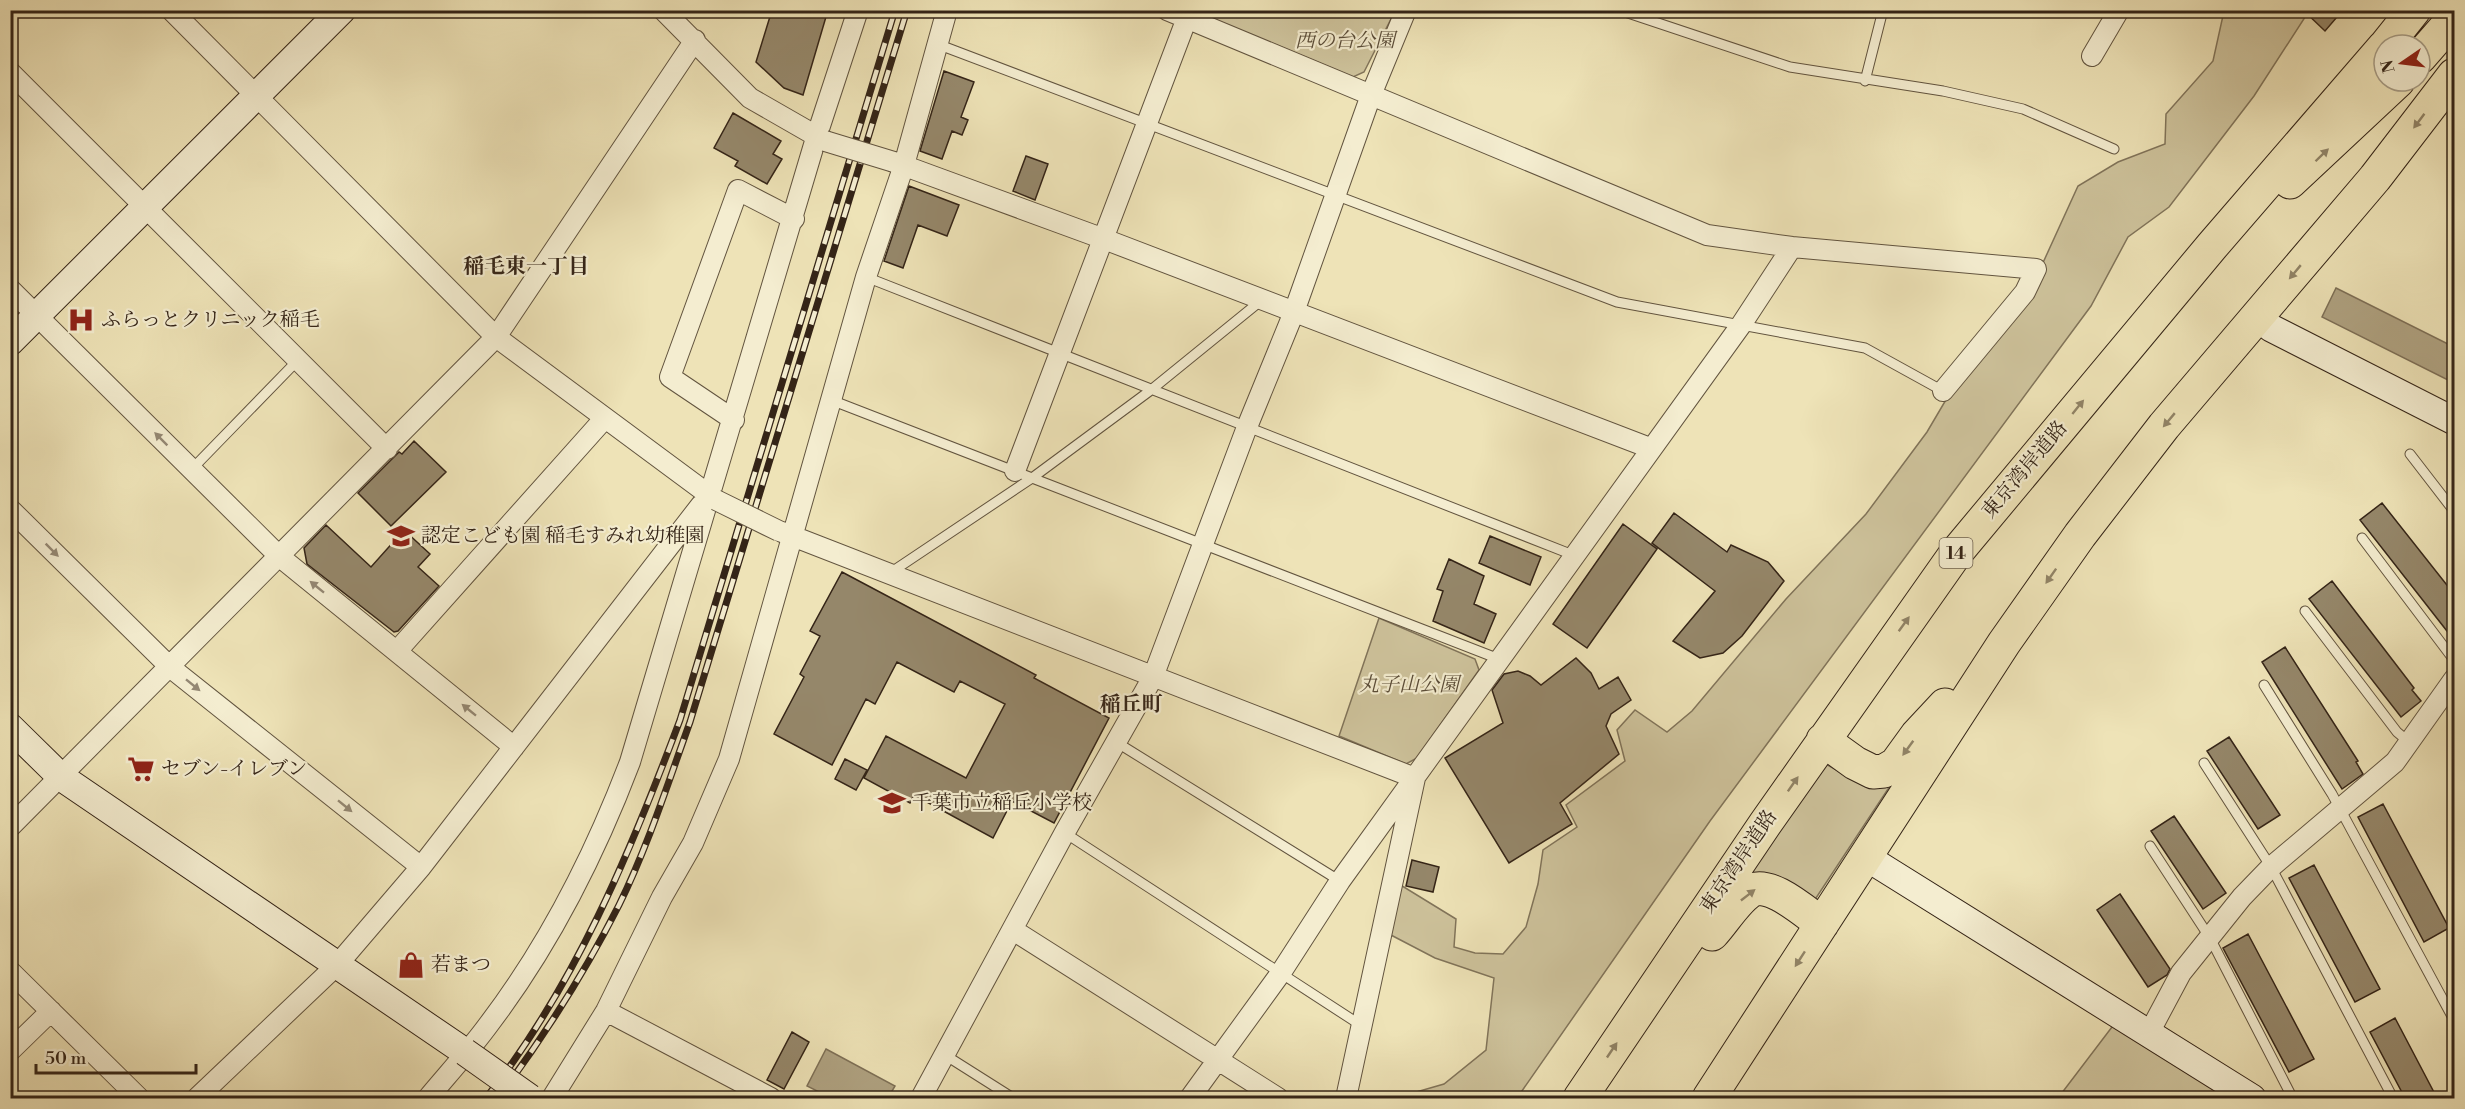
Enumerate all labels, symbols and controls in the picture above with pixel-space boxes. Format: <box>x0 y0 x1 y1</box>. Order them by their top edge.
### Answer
park label: 西の台公園 <box>1295 29 1398 54</box>
north arrow <box>2372 33 2432 93</box>
text: N <box>2377 57 2400 75</box>
one-way arrow <box>2413 113 2425 129</box>
one-way arrow <box>2314 148 2328 162</box>
district label: 稲毛東一丁目 <box>463 254 589 280</box>
one-way arrow <box>2289 264 2302 279</box>
hospital icon: ふらっとクリニック稲毛 <box>66 305 96 335</box>
place label: ふらっとクリニック稲毛 <box>101 308 320 333</box>
one-way arrow <box>2072 399 2085 415</box>
one-way arrow <box>2163 412 2176 427</box>
street label: 東京湾岸道路 <box>1977 416 2073 524</box>
one-way arrow <box>154 432 168 446</box>
school or university icon: 認定こども園 稲毛すみれ幼稚園 <box>386 521 416 551</box>
place label: 認定こども園 稲毛すみれ幼稚園 <box>421 524 705 549</box>
road number: 14 <box>1940 538 1972 568</box>
one-way arrow <box>45 542 59 556</box>
one-way arrow <box>2045 567 2057 583</box>
one-way arrow <box>309 581 325 594</box>
one-way arrow <box>1898 617 1910 633</box>
park label: 丸子山公園 <box>1359 673 1462 698</box>
one-way arrow <box>185 678 200 690</box>
district label: 稲丘町 <box>1100 692 1163 718</box>
one-way arrow <box>461 705 476 717</box>
one-way arrow <box>1902 739 1914 755</box>
supermarket icon: セブン-イレブン <box>126 754 156 784</box>
place label: セブン-イレブン <box>161 757 307 782</box>
one-way arrow <box>1787 777 1799 793</box>
school or university icon: 千葉市立稲丘小学校 <box>877 788 907 818</box>
place label: 千葉市立稲丘小学校 <box>912 791 1092 816</box>
one-way arrow <box>337 800 353 813</box>
street label: 東京湾岸道路 <box>1695 805 1783 919</box>
one-way arrow <box>1740 889 1756 901</box>
shop icon: 若まつ <box>396 950 426 980</box>
one-way arrow <box>1794 951 1805 967</box>
place label: 若まつ <box>431 953 491 978</box>
scale bar <box>36 1037 196 1075</box>
one-way arrow <box>1607 1042 1618 1058</box>
text: 50 m <box>45 1047 87 1070</box>

